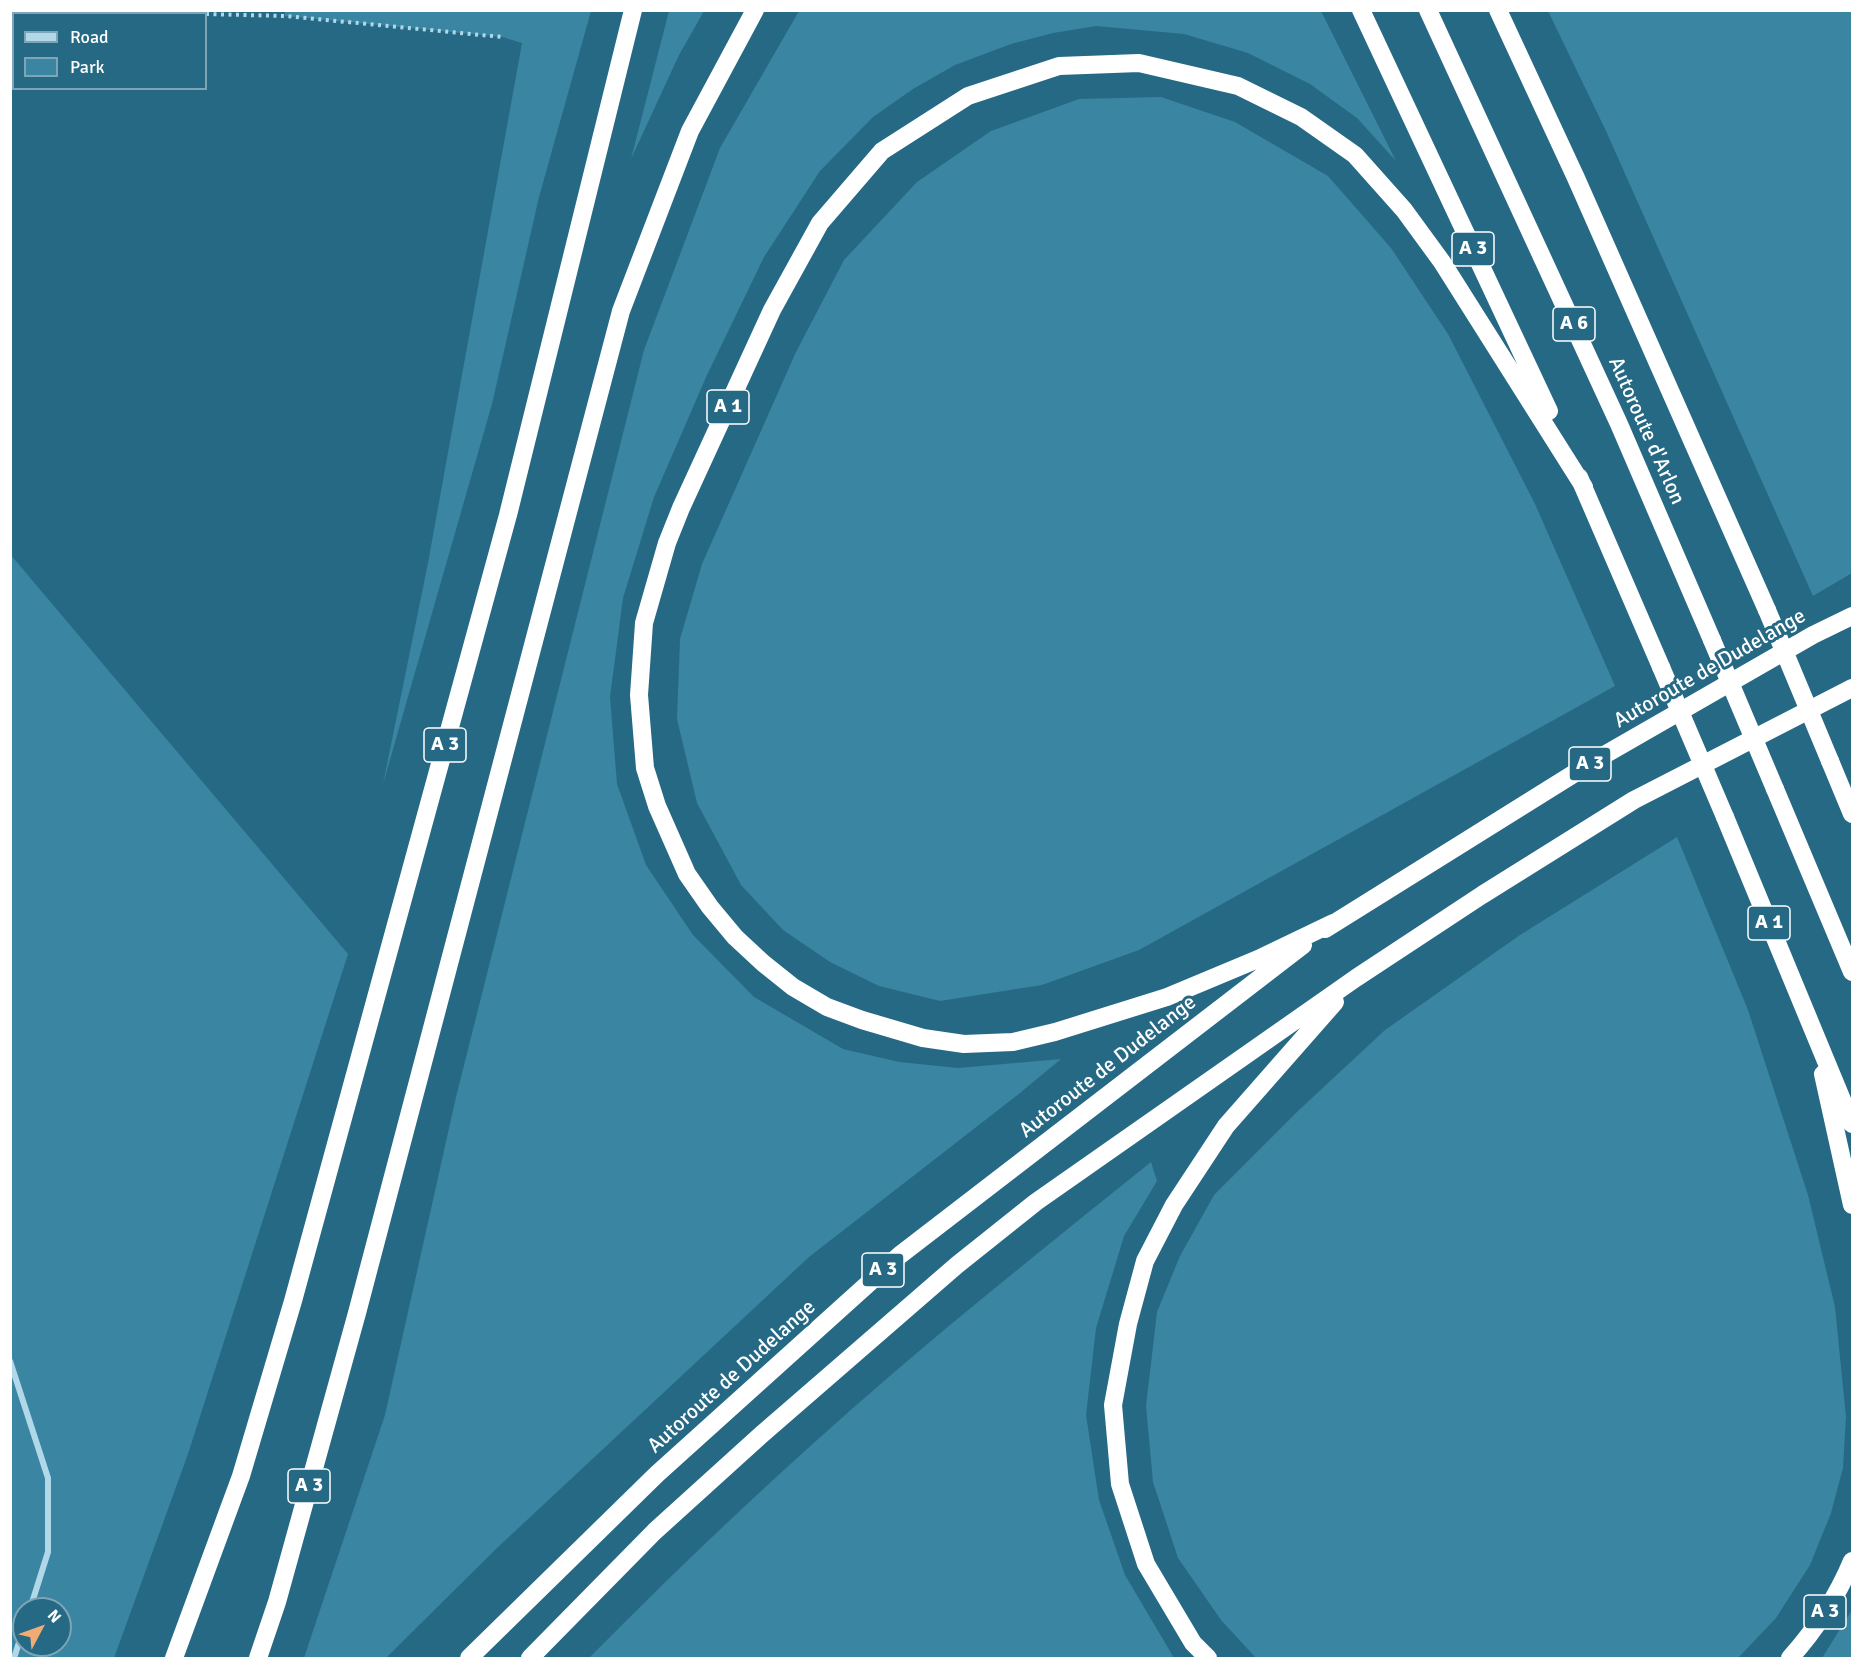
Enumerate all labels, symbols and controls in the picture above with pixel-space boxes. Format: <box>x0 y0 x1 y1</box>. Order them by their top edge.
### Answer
legend <box>12 12 207 90</box>
text: Road <box>70 26 109 48</box>
text: Park <box>70 56 105 78</box>
road number: A 3 <box>1452 232 1494 266</box>
road number: A 6 <box>1553 307 1595 341</box>
street label: Autoroute d'Arlon <box>1602 353 1690 509</box>
road number: A 1 <box>707 390 749 424</box>
street label: Autoroute de Dudelange <box>1610 604 1810 734</box>
road number: A 3 <box>424 728 466 762</box>
road number: A 3 <box>1569 747 1611 781</box>
road number: A 1 <box>1748 906 1790 940</box>
street label: Autoroute de Dudelange <box>1015 990 1201 1144</box>
road number: A 3 <box>862 1253 904 1287</box>
street label: Autoroute de Dudelange <box>643 1295 821 1459</box>
road number: A 3 <box>288 1469 330 1503</box>
road number: A 3 <box>1804 1595 1846 1629</box>
north arrow <box>12 1597 72 1657</box>
text: N <box>43 1606 65 1627</box>

